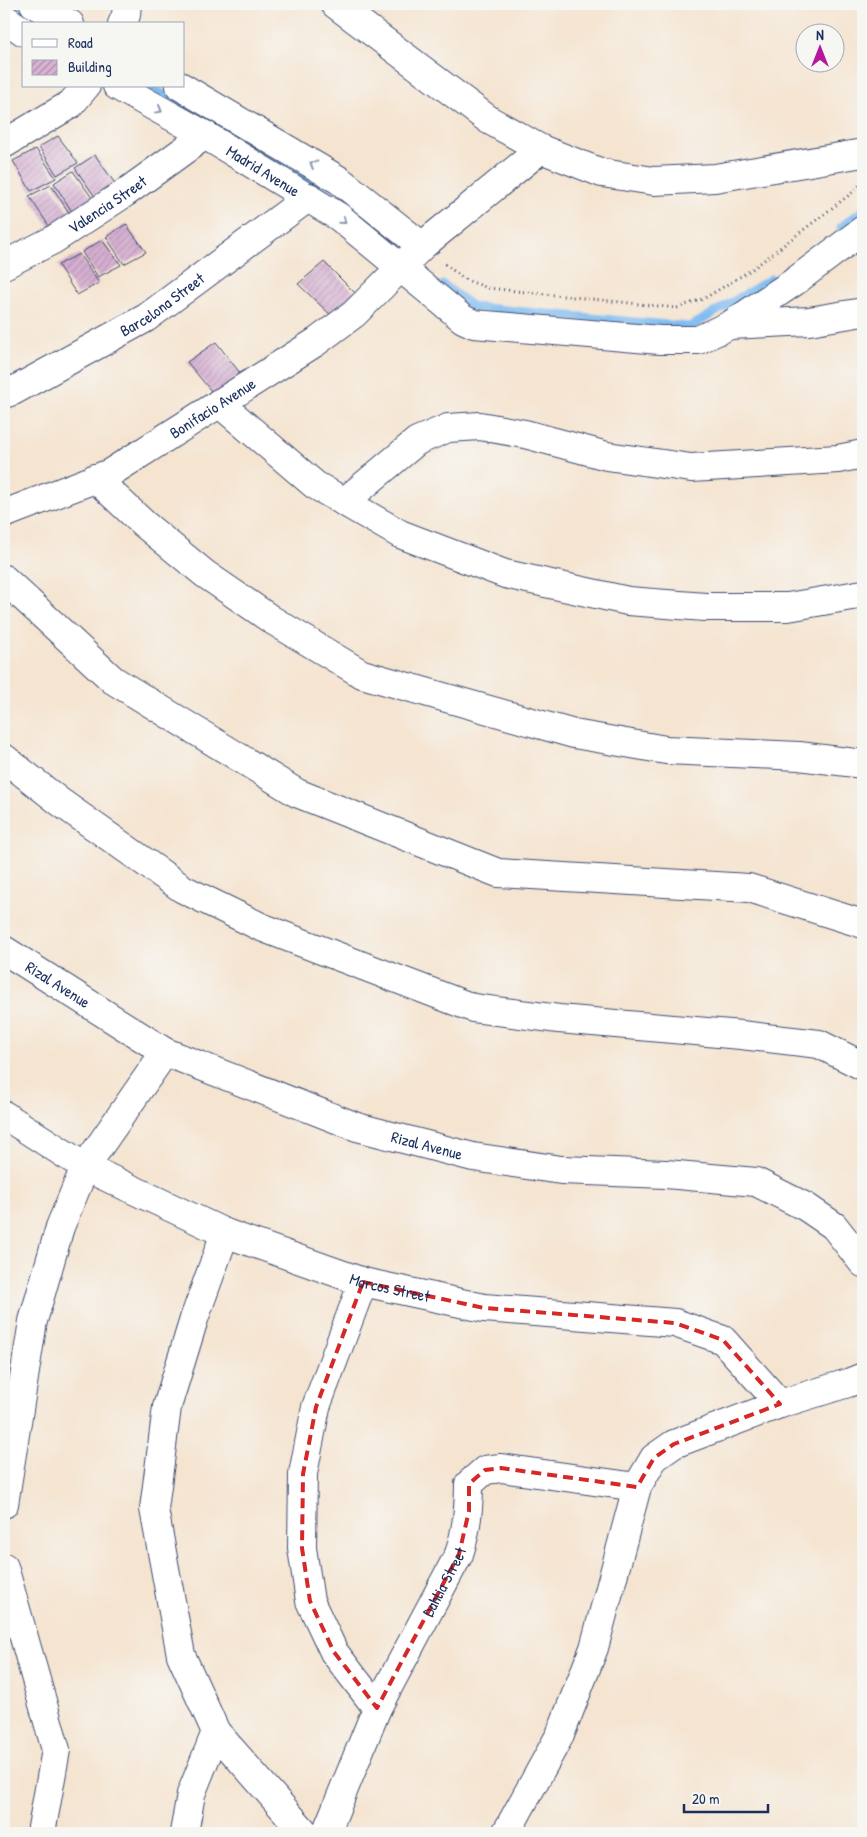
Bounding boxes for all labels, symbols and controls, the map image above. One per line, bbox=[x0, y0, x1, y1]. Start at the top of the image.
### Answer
legend bbox=[22, 22, 185, 88]
north arrow bbox=[794, 22, 844, 72]
text: N bbox=[816, 25, 824, 44]
text: Road bbox=[68, 32, 93, 53]
text: Building bbox=[68, 56, 112, 77]
one-way arrow bbox=[154, 104, 163, 114]
street label: Madrid Avenue bbox=[222, 140, 305, 202]
one-way arrow bbox=[309, 161, 318, 171]
street label: Valencia Street bbox=[64, 170, 151, 238]
one-way arrow bbox=[338, 215, 347, 224]
street label: Barcelona Street bbox=[116, 267, 209, 341]
street label: Bonifacio Avenue bbox=[165, 372, 260, 443]
street label: Rizal Avenue bbox=[22, 956, 95, 1013]
street label: Rizal Avenue bbox=[389, 1125, 465, 1165]
street label: Marcos Street bbox=[347, 1267, 433, 1307]
street label: Dahlia Street bbox=[417, 1544, 472, 1620]
scale bar bbox=[684, 1782, 768, 1814]
text: 20 m bbox=[692, 1788, 719, 1809]

